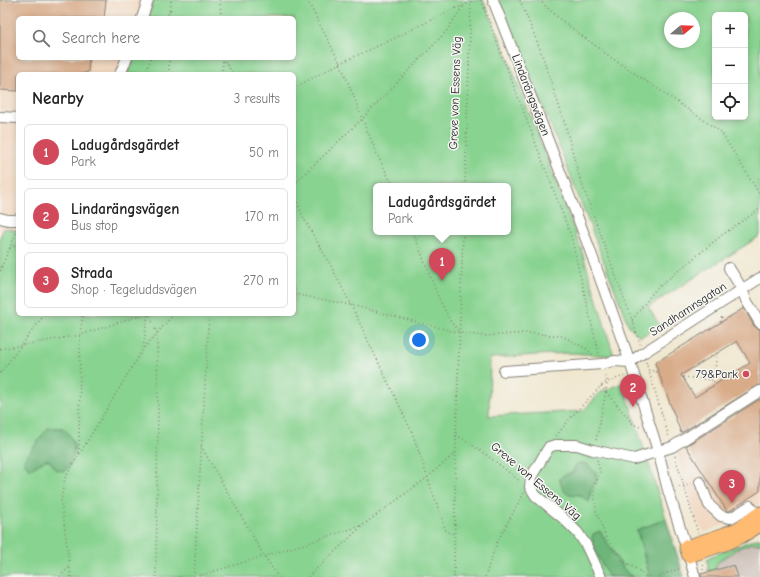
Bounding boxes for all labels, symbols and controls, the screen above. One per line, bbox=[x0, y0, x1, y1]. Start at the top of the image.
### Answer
north arrow bbox=[664, 12, 700, 48]
map controls bbox=[712, 12, 748, 120]
button: + bbox=[712, 12, 748, 48]
search box bbox=[16, 16, 296, 60]
icon: search bbox=[30, 27, 52, 49]
text: Search here bbox=[62, 29, 140, 47]
street label: Greve von Essens Väg bbox=[446, 36, 464, 150]
button: − bbox=[712, 48, 748, 84]
street label: Lindarängsvägen bbox=[509, 52, 553, 138]
button: locate bbox=[712, 84, 748, 120]
text: Nearby bbox=[32, 89, 83, 108]
text: 3 results bbox=[234, 91, 280, 106]
text: Ladugårdsgärdet bbox=[71, 136, 179, 154]
text: 1 bbox=[43, 145, 49, 160]
text: 50 m bbox=[249, 145, 279, 160]
text: Park bbox=[71, 154, 96, 169]
popup bbox=[373, 183, 511, 235]
text: Ladugårdsgärdet bbox=[388, 193, 496, 211]
text: Lindarängsvägen bbox=[71, 200, 179, 218]
text: 2 bbox=[43, 209, 49, 224]
text: 170 m bbox=[245, 209, 279, 224]
text: Park bbox=[388, 211, 413, 226]
text: Bus stop bbox=[71, 218, 118, 233]
pin: 1 bbox=[429, 248, 455, 281]
text: Strada bbox=[71, 264, 113, 282]
text: 3 bbox=[43, 273, 49, 288]
text: 270 m bbox=[243, 273, 279, 288]
street label: Sandhamnsgatan bbox=[647, 279, 729, 339]
text: Shop · Tegeluddsvägen bbox=[71, 282, 197, 297]
your location bbox=[409, 330, 429, 350]
place label: 79&Park bbox=[695, 367, 738, 381]
marker: 79&Park bbox=[741, 369, 751, 379]
pin: 2 bbox=[620, 374, 646, 407]
street label: Greve von Essens Väg bbox=[488, 439, 584, 523]
pin: 3 bbox=[719, 470, 745, 503]

